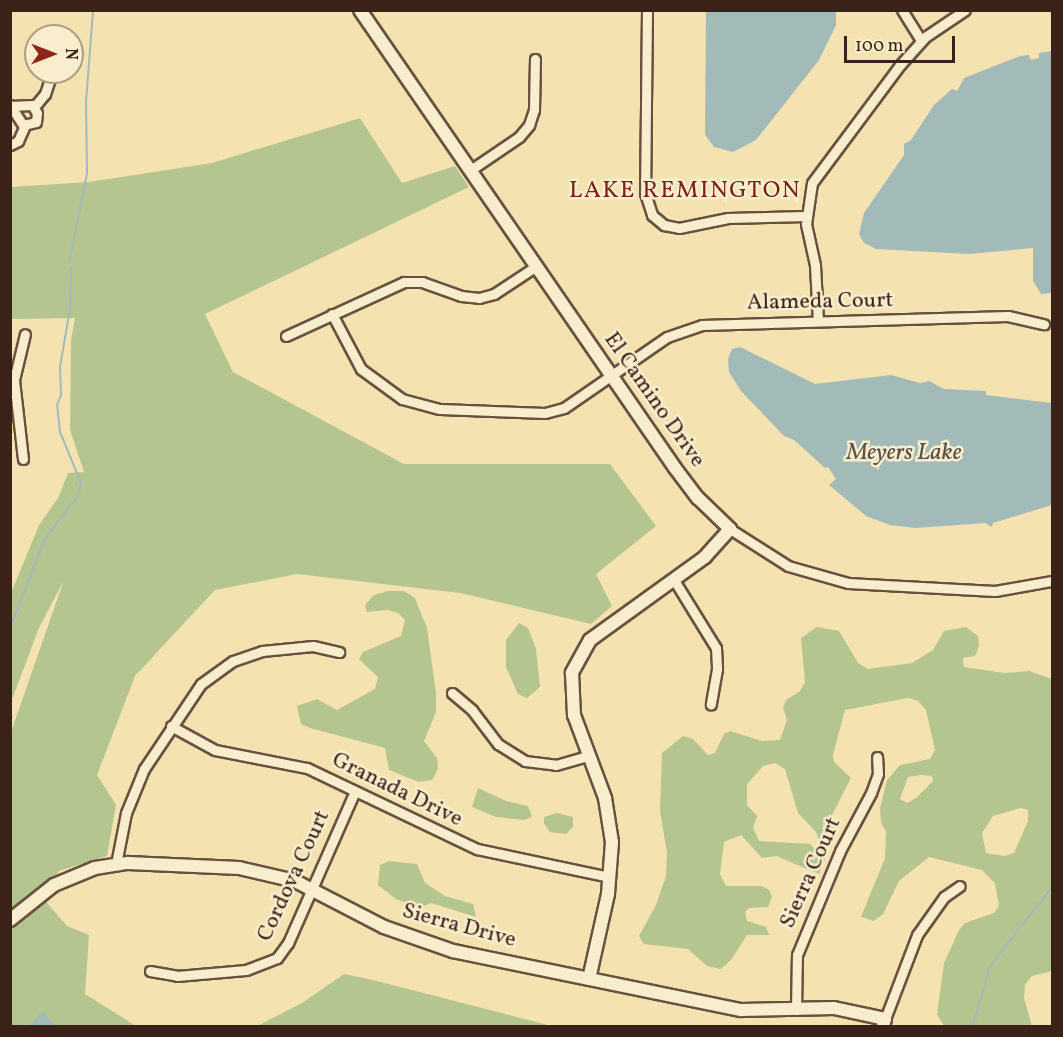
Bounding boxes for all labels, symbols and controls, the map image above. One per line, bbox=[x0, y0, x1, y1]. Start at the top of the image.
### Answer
north arrow bbox=[24, 24, 84, 84]
scale bar bbox=[847, 24, 958, 62]
text: 100 m bbox=[855, 34, 904, 59]
text: N bbox=[59, 48, 81, 60]
district label: LAKE REMINGTON bbox=[569, 178, 801, 206]
street label: Alameda Court bbox=[747, 288, 893, 316]
street label: El Camino Drive bbox=[598, 327, 710, 473]
water label: Meyers Lake bbox=[847, 440, 961, 468]
street label: Granada Drive bbox=[327, 747, 467, 833]
street label: Cordova Court bbox=[252, 806, 336, 946]
street label: Sierra Court bbox=[775, 814, 847, 932]
street label: Sierra Drive bbox=[399, 898, 519, 954]

